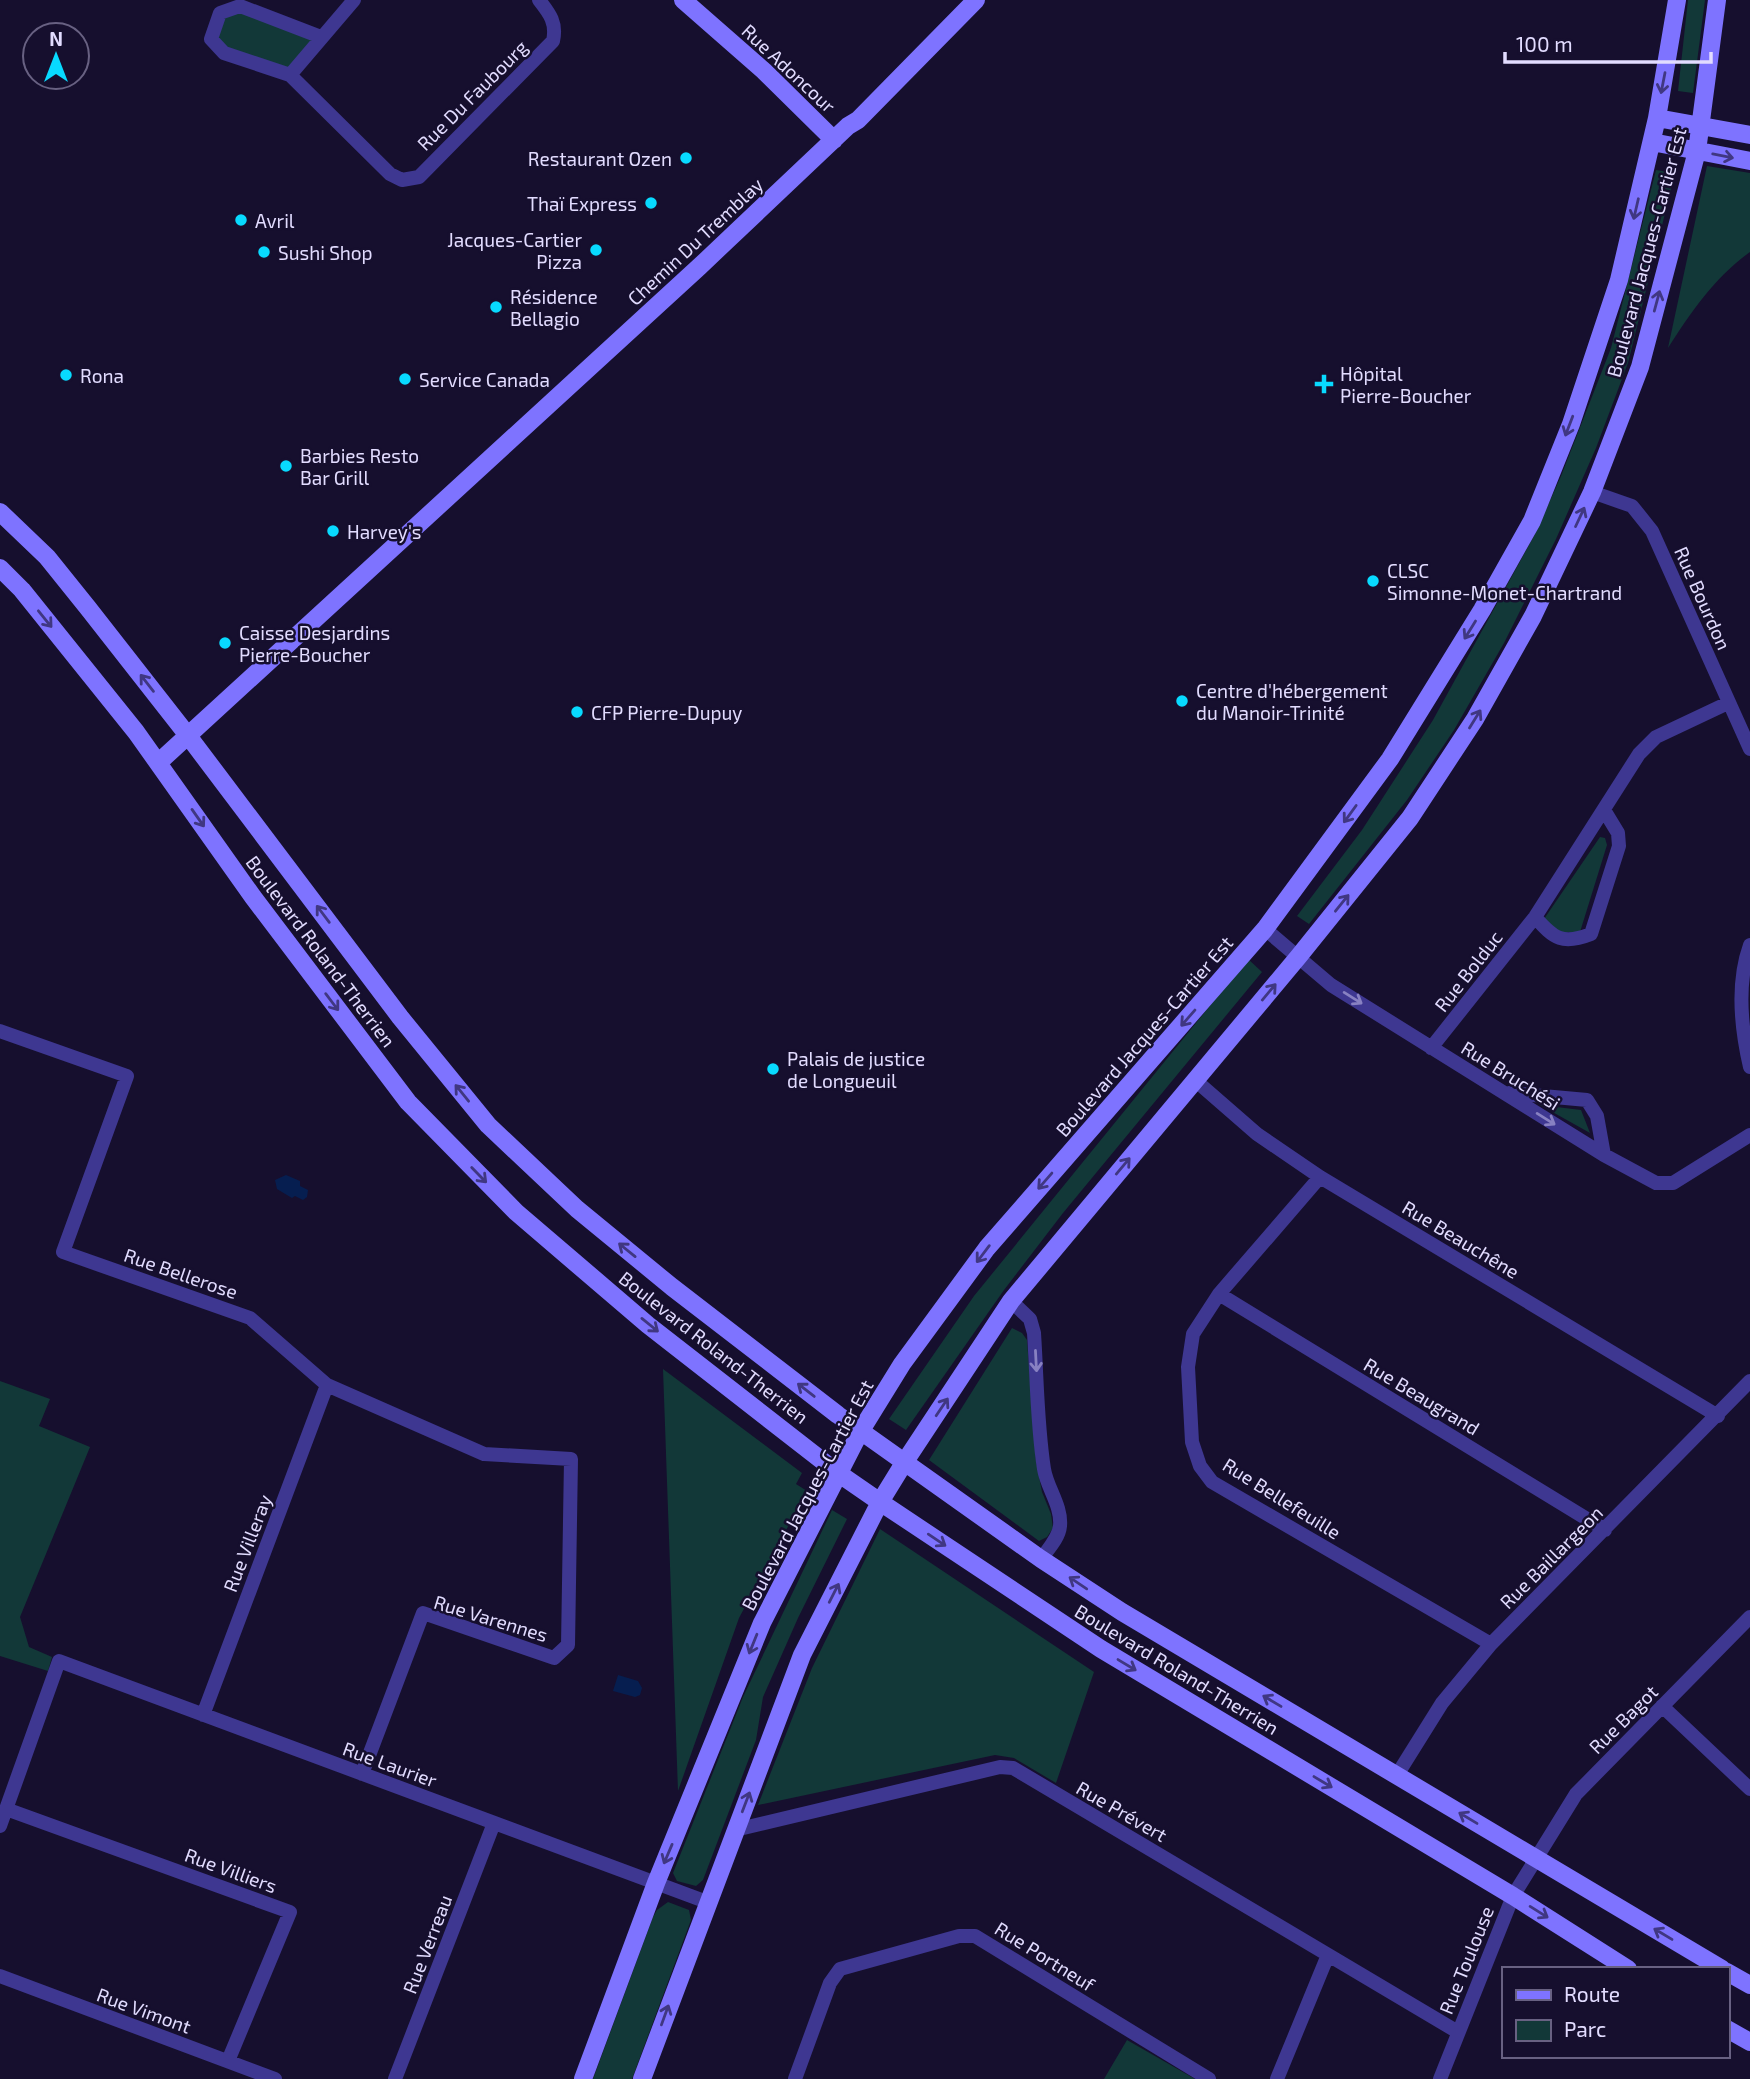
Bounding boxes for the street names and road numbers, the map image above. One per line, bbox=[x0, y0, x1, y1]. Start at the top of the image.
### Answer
street label: Rue Adoncour bbox=[737, 19, 841, 117]
street label: Rue Du Faubourg bbox=[412, 35, 532, 155]
street label: Boulevard Jacques-Cartier Est bbox=[1602, 124, 1690, 380]
street label: Chemin Du Tremblay bbox=[623, 172, 767, 310]
street label: Rue Bourdon bbox=[1670, 543, 1736, 653]
street label: Boulevard Roland-Therrien bbox=[242, 851, 400, 1051]
street label: Rue Bolduc bbox=[1429, 926, 1507, 1016]
street label: Boulevard Jacques-Cartier Est bbox=[1051, 931, 1237, 1141]
street label: Rue Bruchési bbox=[1457, 1036, 1565, 1114]
street label: Rue Beauchêne bbox=[1398, 1195, 1524, 1283]
street label: Rue Bellerose bbox=[121, 1243, 241, 1303]
street label: Boulevard Roland-Therrien bbox=[615, 1266, 813, 1428]
street label: Rue Beaugrand bbox=[1360, 1352, 1484, 1440]
street label: Boulevard Jacques-Cartier Est bbox=[736, 1376, 878, 1614]
street label: Rue Bellefeuille bbox=[1219, 1453, 1345, 1543]
street label: Rue Villeray bbox=[218, 1491, 276, 1595]
street label: Rue Baillargeon bbox=[1495, 1501, 1607, 1613]
street label: Rue Varennes bbox=[431, 1590, 551, 1646]
street label: Boulevard Roland-Therrien bbox=[1071, 1599, 1283, 1739]
street label: Rue Bagot bbox=[1584, 1680, 1662, 1758]
street label: Rue Laurier bbox=[340, 1736, 440, 1792]
street label: Rue Prévert bbox=[1073, 1776, 1171, 1846]
street label: Rue Villiers bbox=[182, 1843, 280, 1897]
street label: Rue Verreau bbox=[398, 1891, 456, 1997]
street label: Rue Toulouse bbox=[1434, 1903, 1498, 2017]
street label: Rue Portneuf bbox=[991, 1916, 1100, 1996]
street label: Rue Vimont bbox=[94, 1982, 194, 2038]

